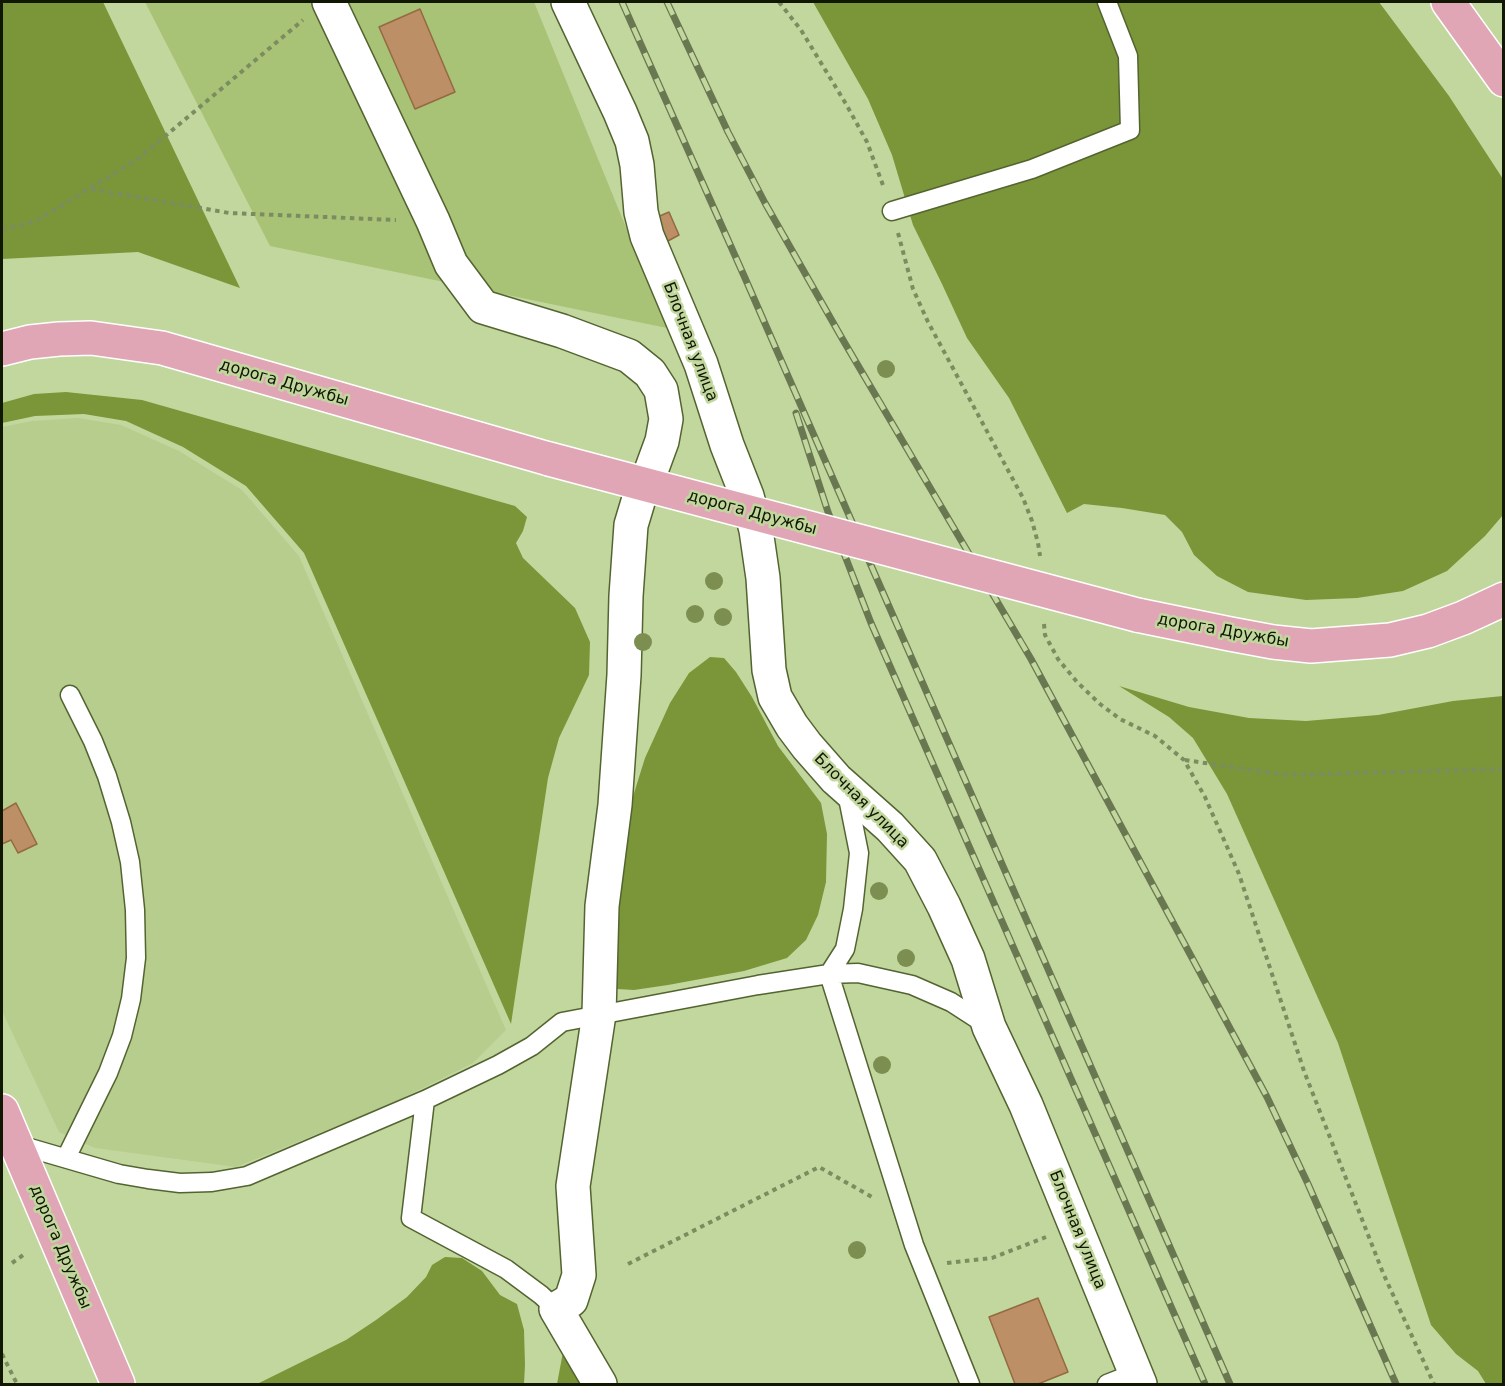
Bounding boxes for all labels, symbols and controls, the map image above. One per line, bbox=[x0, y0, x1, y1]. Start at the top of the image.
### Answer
street label: Блочная улица bbox=[658, 280, 722, 404]
street label: дорога Дружбы bbox=[217, 355, 351, 411]
street label: дорога Дружбы bbox=[685, 486, 819, 540]
street label: дорога Дружбы bbox=[1156, 610, 1290, 652]
street label: Блочная улица bbox=[810, 750, 912, 852]
street label: Блочная улица bbox=[1044, 1168, 1110, 1292]
street label: дорога Дружбы bbox=[25, 1182, 95, 1312]

